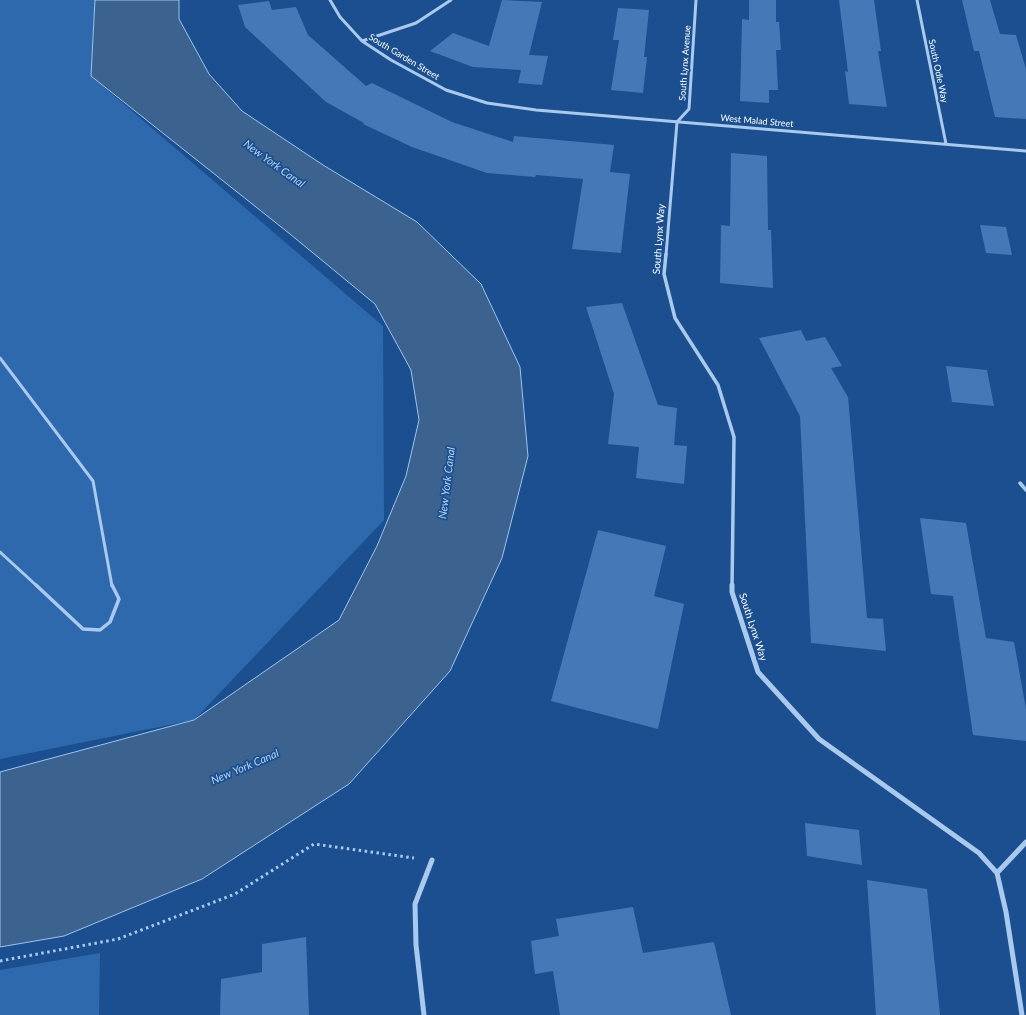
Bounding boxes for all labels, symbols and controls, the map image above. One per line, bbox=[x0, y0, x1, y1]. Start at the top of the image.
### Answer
street label: South Lynx Avenue bbox=[677, 25, 693, 101]
street label: South Garden Street bbox=[367, 32, 441, 82]
street label: South Odle Way bbox=[926, 38, 950, 104]
street label: West Malad Street bbox=[720, 112, 794, 130]
water label: New York Canal bbox=[241, 137, 307, 191]
street label: South Lynx Way bbox=[651, 203, 667, 275]
water label: New York Canal bbox=[436, 446, 458, 520]
street label: South Lynx Way bbox=[736, 592, 770, 662]
water label: New York Canal bbox=[209, 747, 281, 787]

